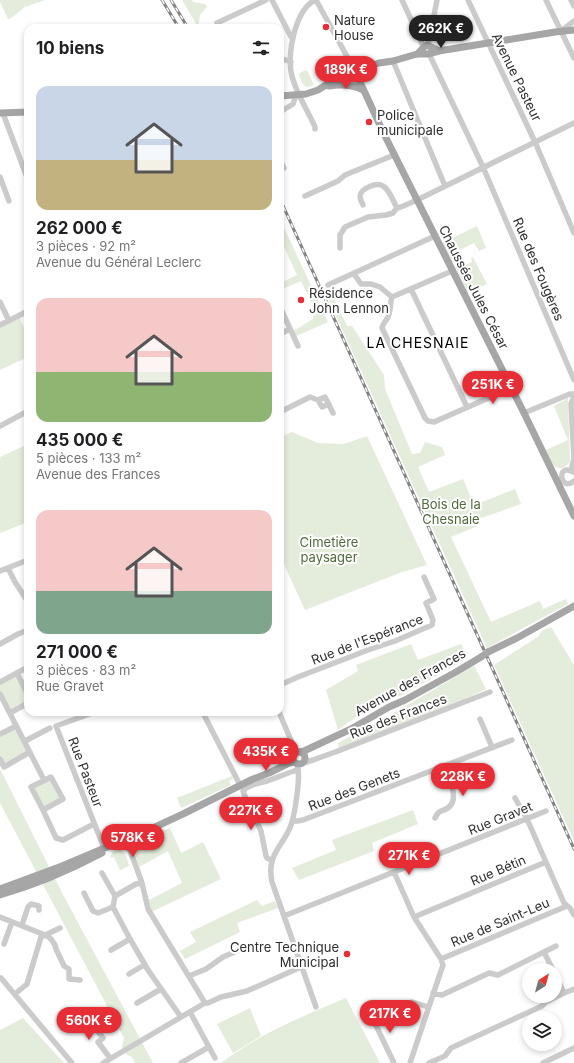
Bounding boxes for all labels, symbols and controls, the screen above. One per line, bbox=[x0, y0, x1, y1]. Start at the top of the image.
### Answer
place label: Nature House bbox=[334, 12, 375, 43]
pin: 262K € bbox=[408, 15, 474, 49]
text: 262K € bbox=[418, 20, 464, 36]
marker: Nature House bbox=[321, 22, 331, 32]
street label: Avenue Pasteur bbox=[489, 30, 545, 124]
icon: filters bbox=[250, 37, 272, 59]
text: 10 biens bbox=[36, 38, 104, 58]
pin: 189K € bbox=[313, 56, 379, 90]
text: 189K € bbox=[324, 61, 368, 77]
place label: Police municipale bbox=[377, 107, 444, 138]
icon: home bbox=[118, 112, 190, 184]
marker: Police municipale bbox=[364, 117, 374, 127]
street label: Rue des Fougères bbox=[510, 215, 568, 323]
text: 262 000 € bbox=[36, 218, 123, 238]
street label: Chaussée Jules César bbox=[436, 222, 512, 352]
text: 3 pièces · 92 m² bbox=[36, 238, 136, 254]
text: Avenue du Général Leclerc bbox=[36, 254, 201, 270]
place label: Résidence John Lennon bbox=[309, 285, 389, 316]
marker: Résidence John Lennon bbox=[296, 295, 306, 305]
icon: home bbox=[118, 324, 190, 396]
district label: LA CHESNAIE bbox=[367, 334, 469, 351]
pin: 251K € bbox=[460, 371, 526, 405]
text: 251K € bbox=[471, 376, 515, 392]
text: 435 000 € bbox=[36, 430, 123, 450]
text: 5 pièces · 133 m² bbox=[36, 450, 141, 466]
text: Avenue des Frances bbox=[36, 466, 160, 482]
park label: Bois de la Chesnaie bbox=[421, 496, 481, 527]
park label: Cimetière paysager bbox=[300, 534, 358, 565]
icon: home bbox=[118, 536, 190, 608]
street label: Rue de l'Espérance bbox=[309, 610, 425, 668]
text: 271 000 € bbox=[36, 642, 118, 662]
street label: Avenue des Frances bbox=[352, 645, 468, 719]
text: 3 pièces · 83 m² bbox=[36, 662, 136, 678]
text: Rue Gravet bbox=[36, 678, 104, 694]
street label: Rue des Frances bbox=[347, 690, 449, 742]
street label: Rue Pasteur bbox=[65, 735, 107, 810]
pin: 435K € bbox=[233, 738, 299, 772]
text: 435K € bbox=[243, 743, 289, 759]
pin: 228K € bbox=[430, 763, 496, 797]
street label: Rue des Genets bbox=[306, 764, 402, 814]
text: 228K € bbox=[440, 768, 486, 784]
pin: 227K € bbox=[218, 797, 284, 831]
street label: Rue Gravet bbox=[466, 798, 534, 838]
text: 227K € bbox=[228, 802, 274, 818]
pin: 578K € bbox=[100, 824, 166, 858]
text: 578K € bbox=[110, 829, 156, 845]
pin: 271K € bbox=[376, 842, 442, 876]
text: 271K € bbox=[388, 847, 430, 863]
street label: Rue Bétin bbox=[468, 851, 528, 889]
street label: Rue de Saint-Leu bbox=[448, 894, 552, 950]
place label: Centre Technique Municipal bbox=[230, 939, 339, 970]
marker: Centre Technique Municipal bbox=[342, 949, 352, 959]
north arrow bbox=[522, 963, 562, 1003]
map controls bbox=[522, 963, 562, 1051]
pin: 217K € bbox=[357, 1000, 423, 1034]
text: 217K € bbox=[369, 1005, 411, 1021]
pin: 560K € bbox=[56, 1007, 122, 1041]
button: layers bbox=[522, 1011, 562, 1051]
text: 560K € bbox=[66, 1012, 112, 1028]

